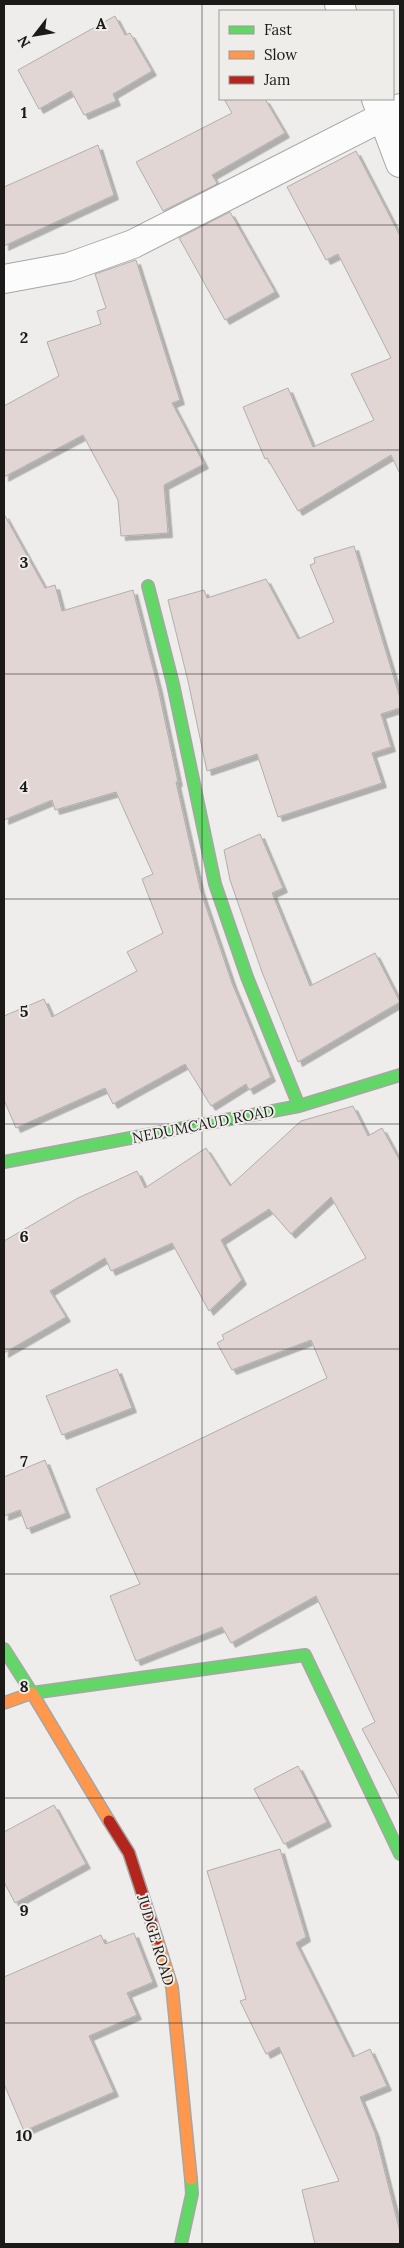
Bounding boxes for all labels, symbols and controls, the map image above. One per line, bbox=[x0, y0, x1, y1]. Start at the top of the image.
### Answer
north arrow bbox=[10, 10, 60, 60]
legend bbox=[219, 10, 394, 100]
text: A bbox=[96, 13, 107, 33]
text: Fast bbox=[264, 20, 292, 39]
text: N bbox=[13, 32, 34, 51]
text: Slow bbox=[264, 45, 297, 64]
text: Jam bbox=[263, 70, 291, 89]
text: 1 bbox=[21, 102, 27, 122]
text: 2 bbox=[20, 327, 28, 347]
text: 3 bbox=[20, 552, 29, 572]
text: 4 bbox=[20, 776, 29, 796]
text: 5 bbox=[20, 1001, 29, 1021]
street label: NEDUMCAUD ROAD bbox=[130, 1101, 276, 1147]
text: 6 bbox=[19, 1226, 29, 1246]
text: 7 bbox=[20, 1451, 28, 1471]
text: 8 bbox=[19, 1676, 29, 1696]
street label: JUDGE ROAD bbox=[133, 1891, 179, 1988]
text: 9 bbox=[19, 1900, 29, 1920]
text: 10 bbox=[16, 2125, 32, 2145]

